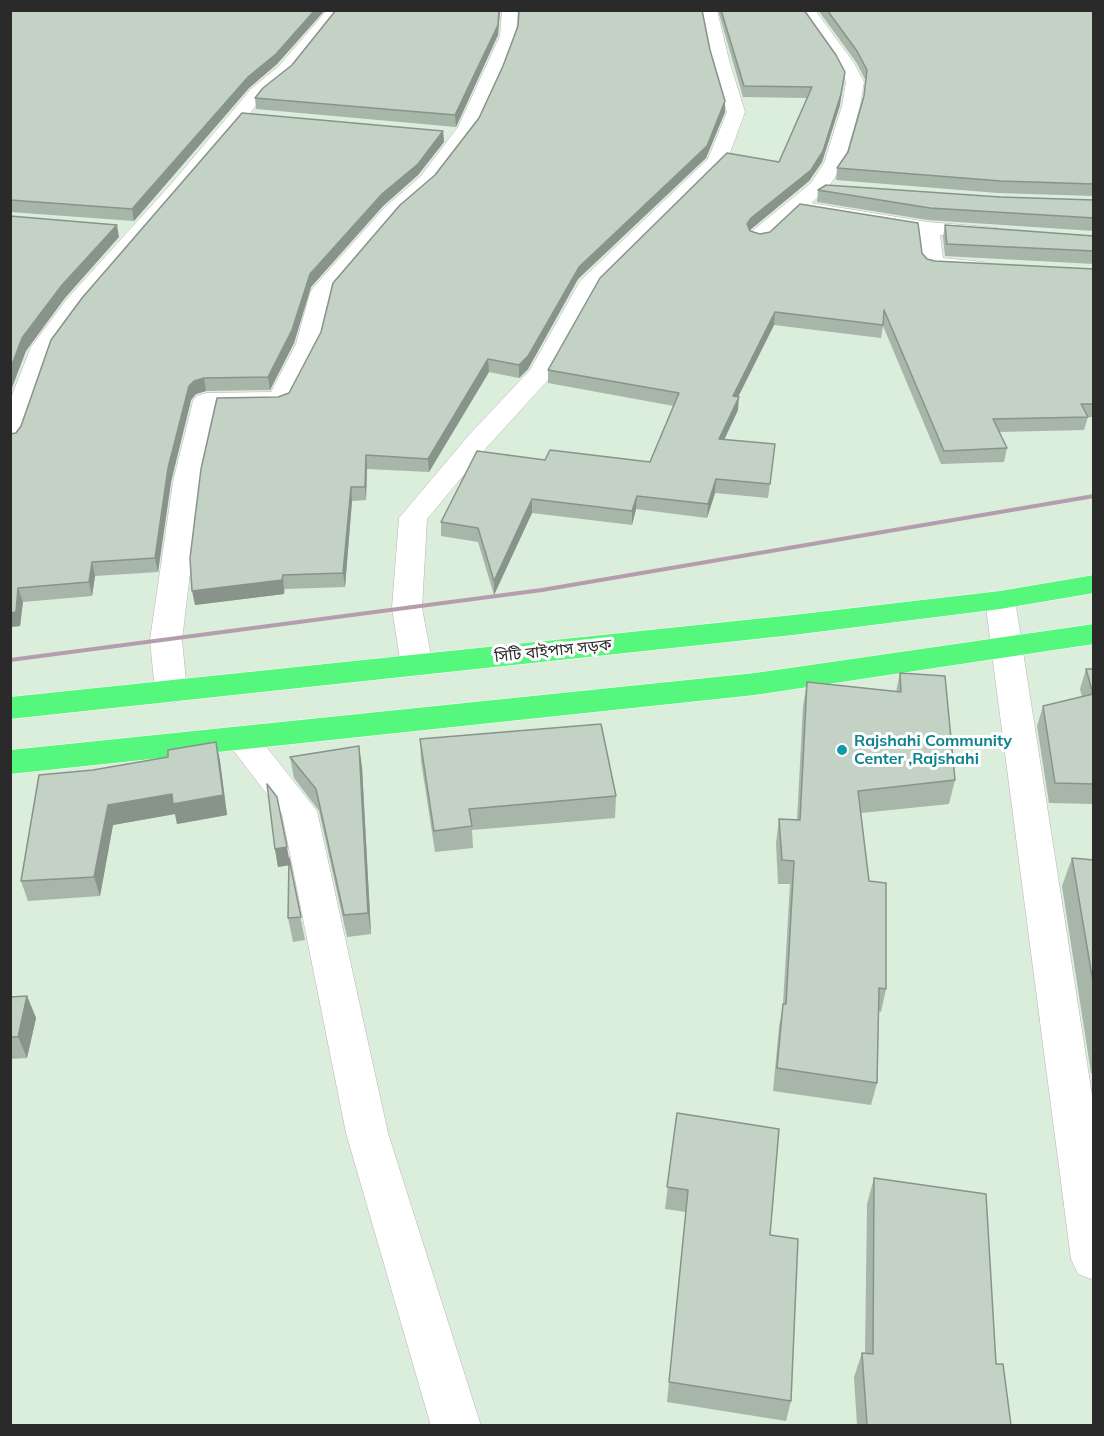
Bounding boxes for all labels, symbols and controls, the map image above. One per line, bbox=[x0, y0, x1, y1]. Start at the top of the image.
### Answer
street label: সিটি বাইপাস সড়ক bbox=[493, 635, 613, 667]
place label: Rajshahi Community Center ,Rajshahi bbox=[854, 731, 1012, 769]
marker: Rajshahi Community Center ,Rajshahi bbox=[835, 743, 849, 757]

